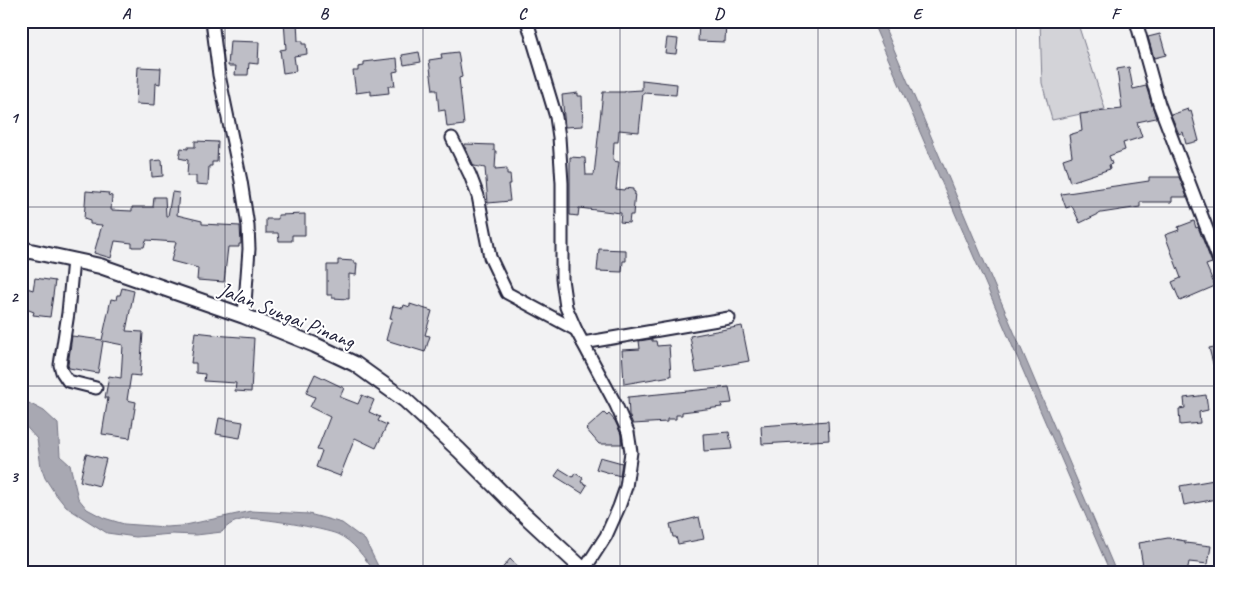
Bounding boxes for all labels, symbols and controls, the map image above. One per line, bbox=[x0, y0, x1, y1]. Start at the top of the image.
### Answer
text: A bbox=[122, 4, 132, 24]
text: B bbox=[320, 4, 330, 24]
text: C bbox=[518, 4, 528, 24]
text: D bbox=[714, 4, 725, 24]
text: E bbox=[913, 4, 924, 24]
text: F bbox=[1111, 4, 1122, 24]
text: 1 bbox=[10, 108, 19, 128]
street label: Jalan Sungai Pinang bbox=[214, 276, 360, 355]
text: 2 bbox=[10, 287, 19, 307]
text: 3 bbox=[10, 467, 19, 487]

